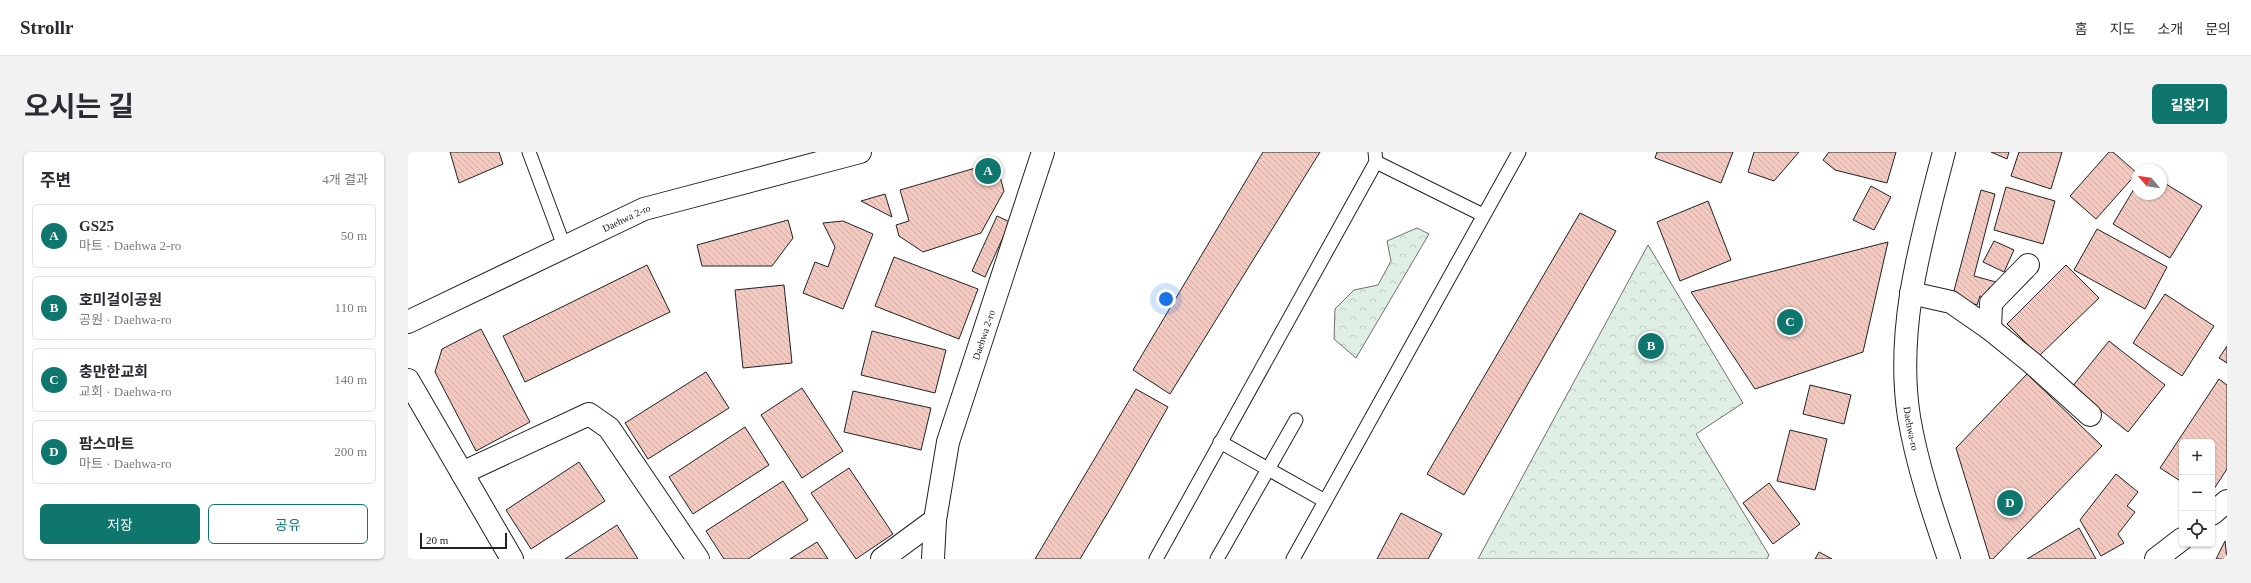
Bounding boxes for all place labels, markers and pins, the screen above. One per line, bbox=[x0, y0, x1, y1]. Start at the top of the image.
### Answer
pin: A bbox=[975, 156, 1001, 186]
pin: C bbox=[1777, 307, 1803, 337]
pin: B bbox=[1638, 331, 1664, 361]
pin: D bbox=[1997, 488, 2023, 518]

